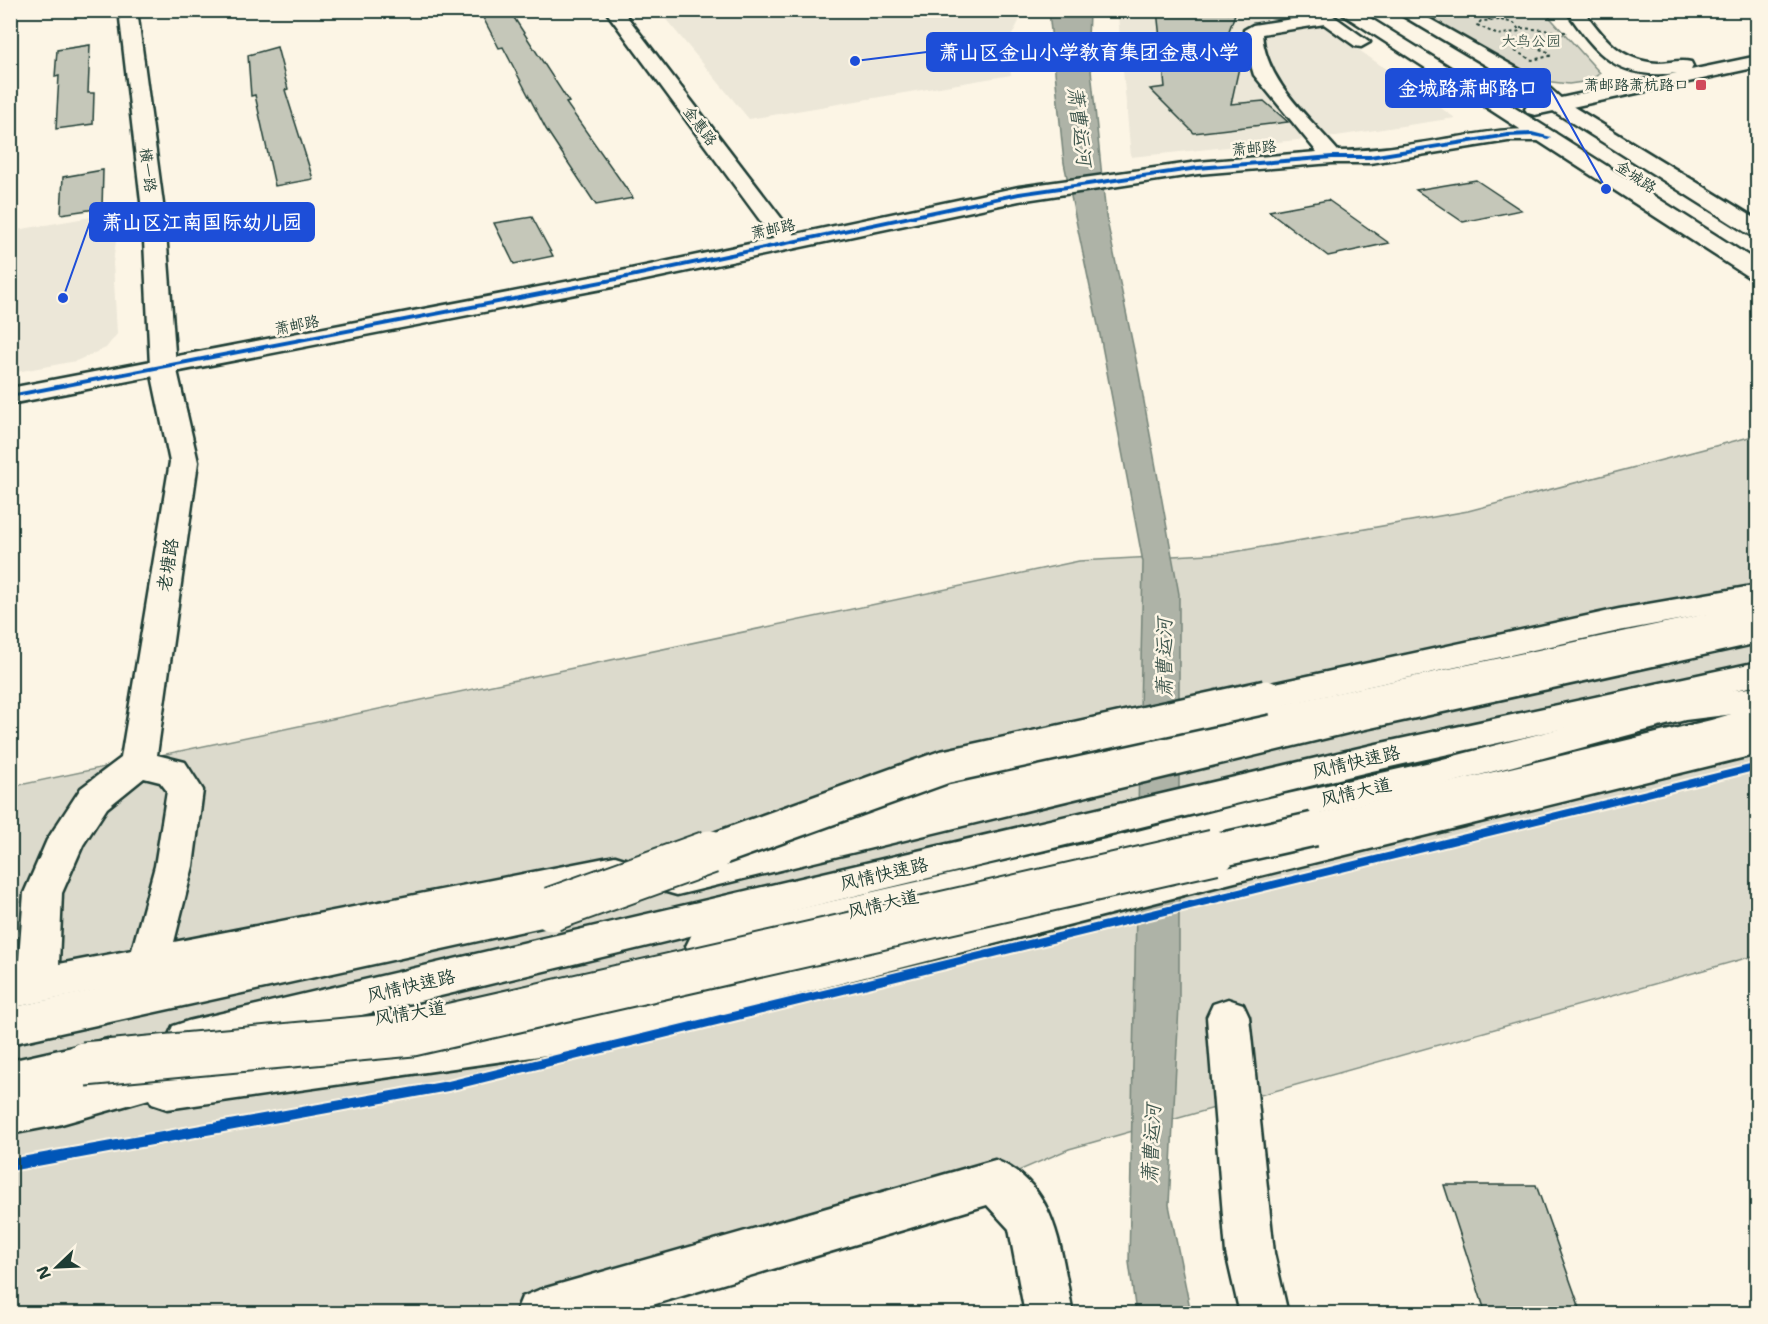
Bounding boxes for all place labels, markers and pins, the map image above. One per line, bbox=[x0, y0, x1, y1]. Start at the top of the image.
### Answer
callout: 萧山区金山小学教育集团金惠小学 bbox=[927, 33, 1251, 71]
callout: 金城路萧邮路口 bbox=[1386, 69, 1550, 107]
place label: 萧邮路萧杭路口 bbox=[1584, 75, 1689, 95]
marker: 萧邮路萧杭路口 bbox=[1694, 78, 1708, 92]
callout: 萧山区江南国际幼儿园 bbox=[90, 203, 314, 241]

